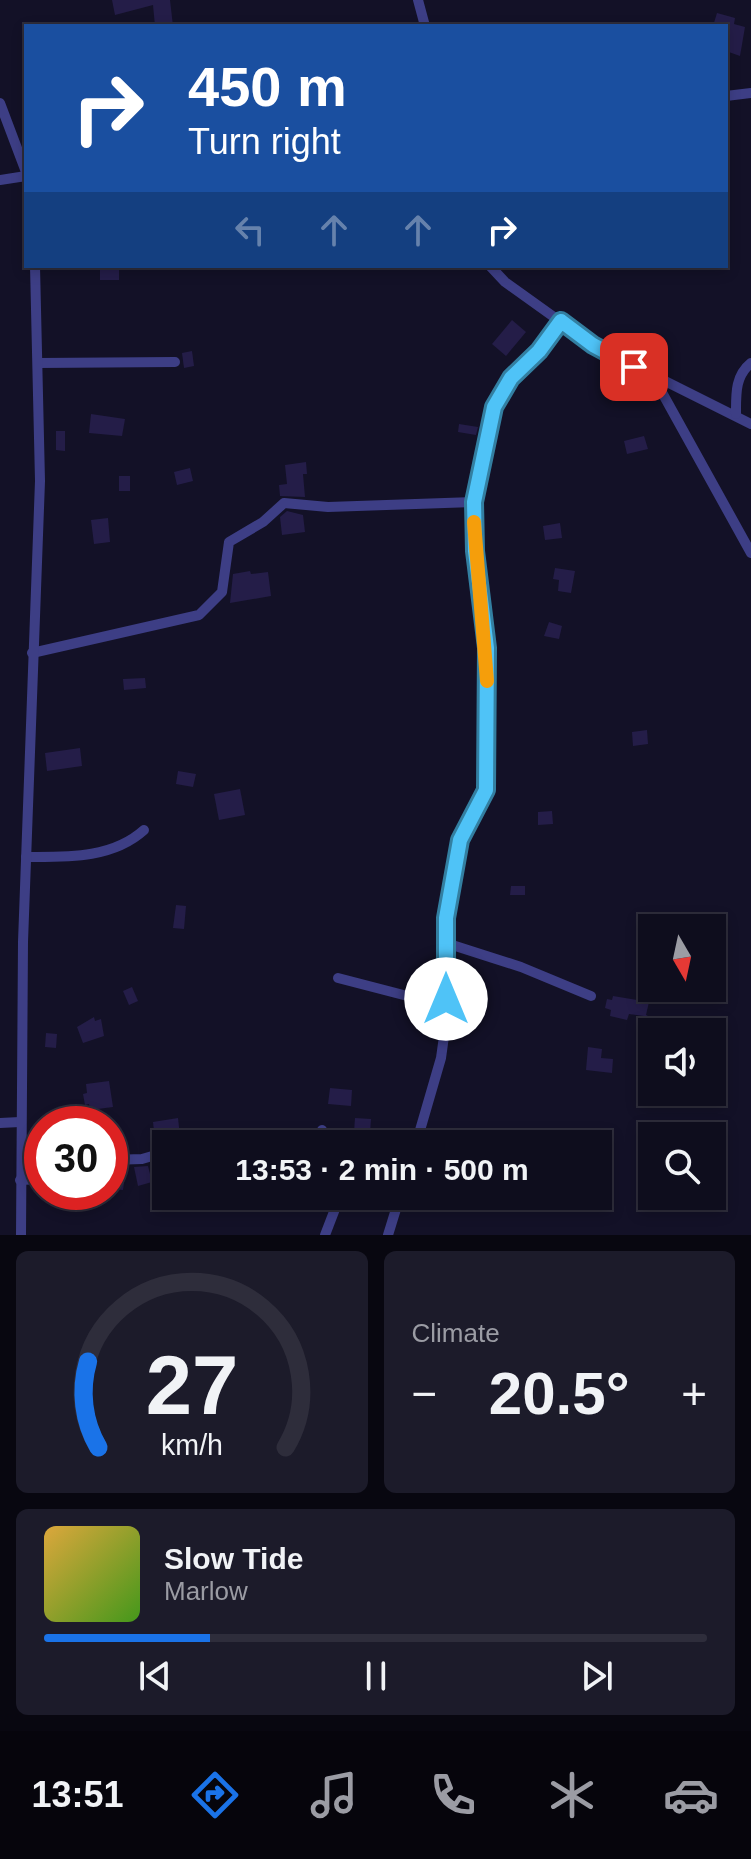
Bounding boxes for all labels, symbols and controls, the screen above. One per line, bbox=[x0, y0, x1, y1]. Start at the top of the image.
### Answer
text: 450 m bbox=[188, 55, 347, 118]
icon: right bbox=[56, 56, 160, 160]
text: Turn right bbox=[188, 121, 341, 162]
icon: left bbox=[228, 208, 272, 252]
icon: ahead bbox=[312, 208, 356, 252]
icon: ahead bbox=[396, 208, 440, 252]
icon: right bbox=[480, 208, 524, 252]
pin bbox=[600, 333, 668, 401]
icon: arrive bbox=[612, 345, 656, 389]
north arrow bbox=[638, 914, 726, 1002]
map controls bbox=[638, 914, 726, 1210]
position arrow bbox=[404, 957, 488, 1041]
button: sound bbox=[638, 1018, 726, 1106]
speed limit sign: 30 bbox=[24, 1106, 128, 1210]
button: search bbox=[638, 1122, 726, 1210]
text: 13:53 · 2 min · 500 m bbox=[235, 1153, 529, 1186]
text: Climate bbox=[412, 1318, 500, 1348]
text: 27 bbox=[145, 1339, 238, 1432]
text: 20.5° bbox=[489, 1360, 630, 1427]
text: − bbox=[412, 1369, 437, 1418]
text: + bbox=[681, 1369, 707, 1418]
text: km/h bbox=[161, 1429, 223, 1461]
text: Slow Tide bbox=[164, 1542, 303, 1575]
text: Marlow bbox=[164, 1576, 248, 1606]
icon: previous bbox=[133, 1654, 177, 1698]
icon: pause bbox=[354, 1654, 398, 1698]
icon: next bbox=[575, 1654, 619, 1698]
icon: directions bbox=[187, 1767, 243, 1823]
icon: music bbox=[306, 1767, 362, 1823]
icon: phone bbox=[425, 1767, 481, 1823]
icon: climate bbox=[544, 1767, 600, 1823]
icon: car bbox=[663, 1767, 719, 1823]
text: 13:51 bbox=[32, 1774, 124, 1815]

